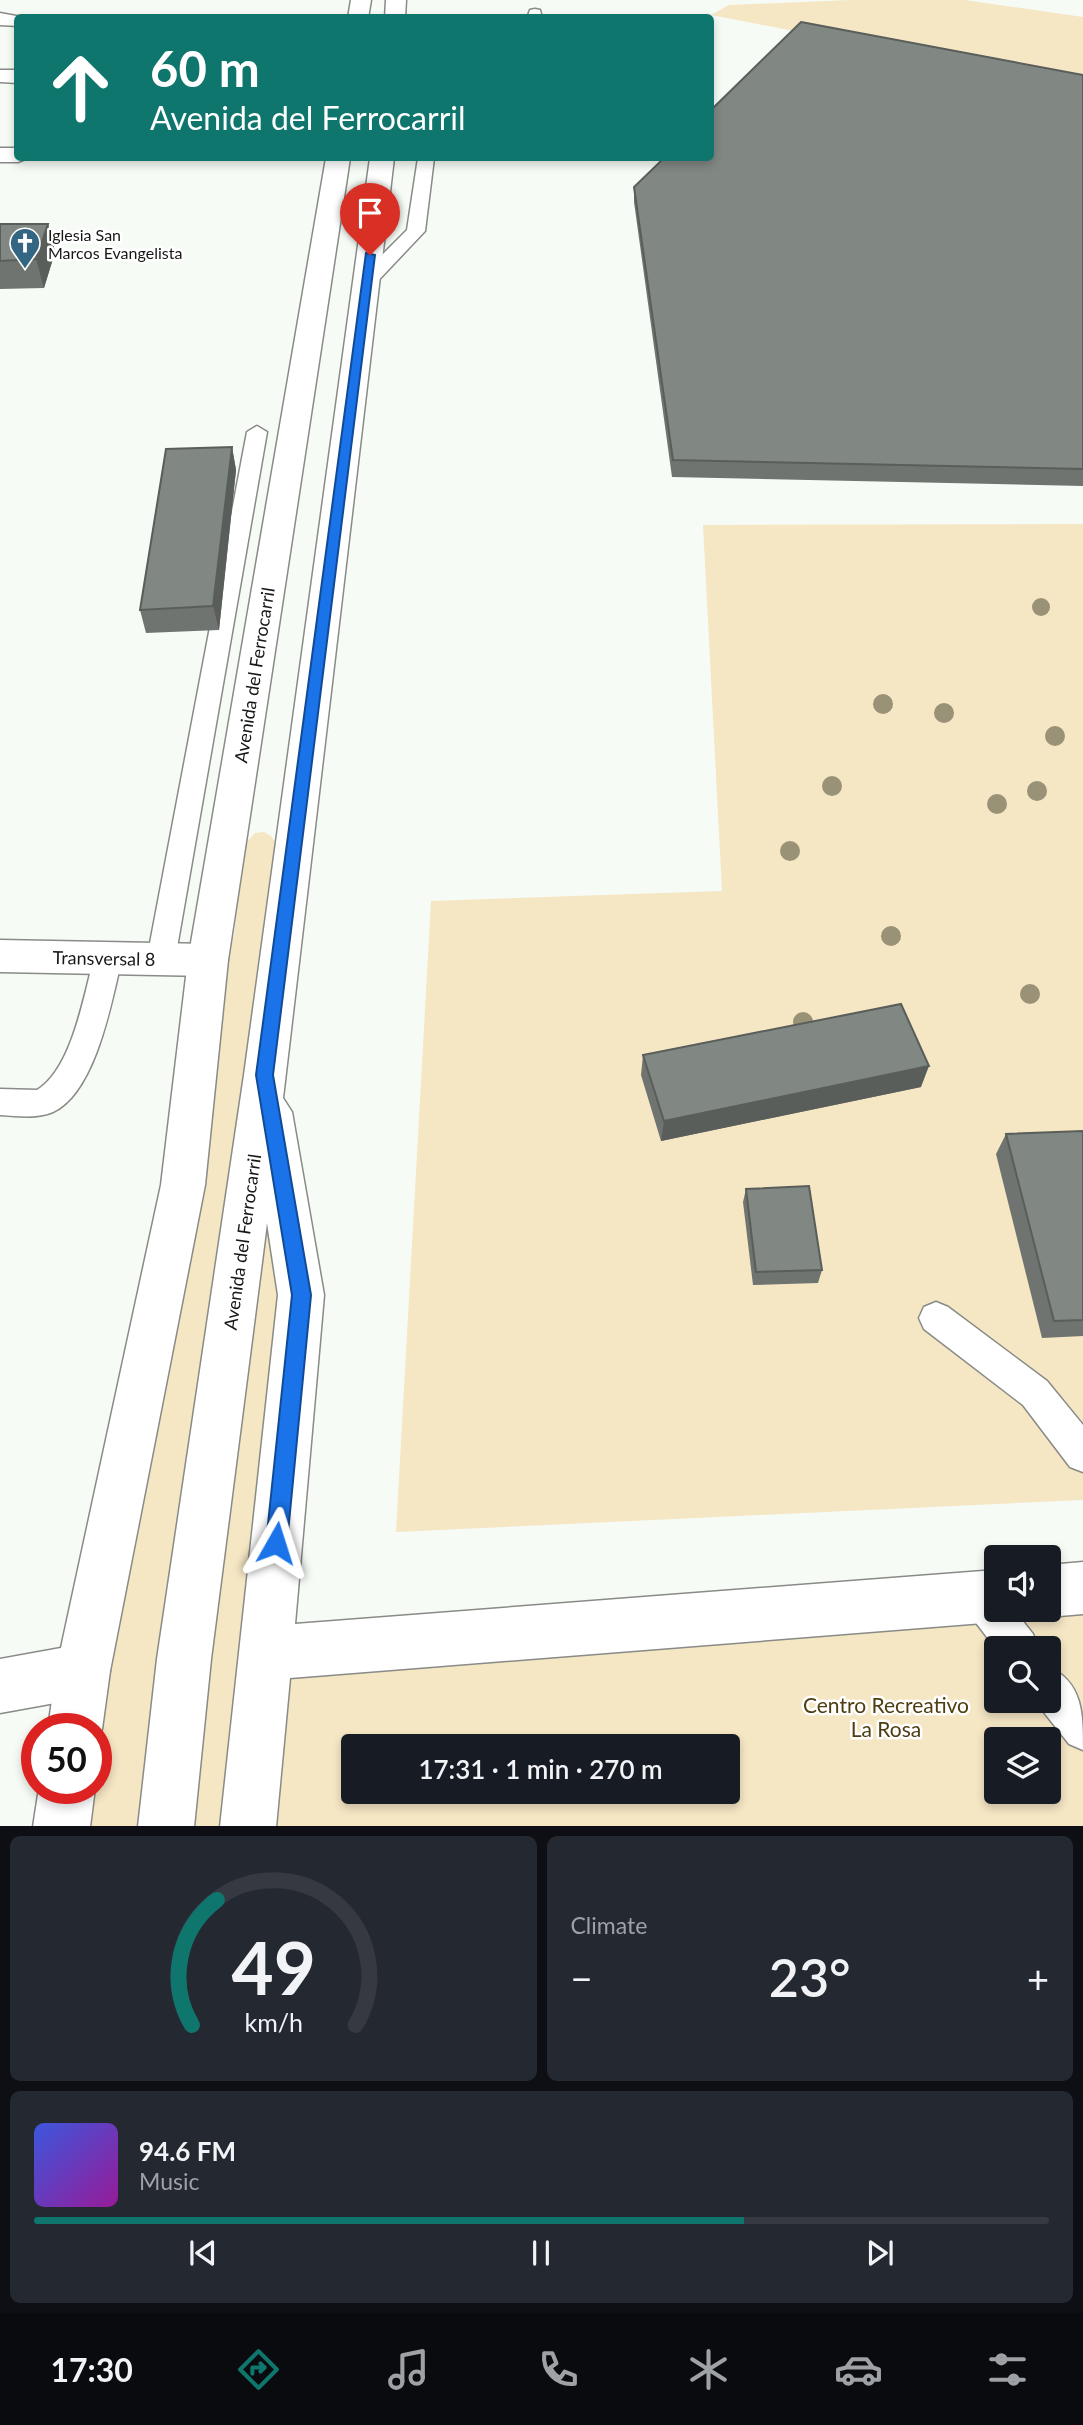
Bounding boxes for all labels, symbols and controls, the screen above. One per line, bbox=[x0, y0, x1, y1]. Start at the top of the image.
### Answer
text: 60 m bbox=[150, 39, 260, 97]
icon: ahead bbox=[35, 42, 126, 133]
text: Avenida del Ferrocarril bbox=[150, 98, 466, 137]
pin bbox=[340, 183, 400, 255]
icon: arrive bbox=[351, 194, 389, 232]
place label: Iglesia San Marcos Evangelista bbox=[48, 225, 182, 262]
church icon: Iglesia San Marcos Evangelista bbox=[8, 226, 42, 270]
street label: Avenida del Ferrocarril bbox=[229, 586, 279, 764]
street label: Transversal 8 bbox=[52, 946, 156, 970]
street label: Avenida del Ferrocarril bbox=[219, 1153, 265, 1331]
position arrow bbox=[239, 1506, 313, 1580]
map controls bbox=[984, 1545, 1061, 1804]
button: sound bbox=[984, 1545, 1061, 1622]
button: search bbox=[984, 1636, 1061, 1713]
park label: Centro Recreativo La Rosa bbox=[803, 1692, 969, 1741]
speed limit sign: 50 bbox=[21, 1713, 112, 1804]
button: layers bbox=[984, 1727, 1061, 1804]
text: 17:31 · 1 min · 270 m bbox=[418, 1753, 663, 1785]
text: Climate bbox=[571, 1911, 647, 1939]
text: 49 bbox=[231, 1923, 315, 2011]
text: 23° bbox=[769, 1946, 851, 2008]
text: − bbox=[571, 1955, 593, 2001]
text: + bbox=[1027, 1955, 1049, 2001]
text: km/h bbox=[244, 2006, 303, 2036]
text: 94.6 FM bbox=[139, 2135, 236, 2167]
text: Music bbox=[139, 2167, 199, 2195]
icon: previous bbox=[184, 2234, 222, 2272]
icon: pause bbox=[522, 2234, 560, 2272]
icon: next bbox=[861, 2234, 899, 2272]
icon: directions bbox=[234, 2345, 283, 2394]
icon: music bbox=[384, 2345, 433, 2394]
icon: phone bbox=[534, 2345, 583, 2394]
icon: climate bbox=[684, 2345, 733, 2394]
icon: car bbox=[834, 2345, 883, 2394]
icon: filters bbox=[983, 2345, 1032, 2394]
text: 17:30 bbox=[50, 2350, 133, 2389]

